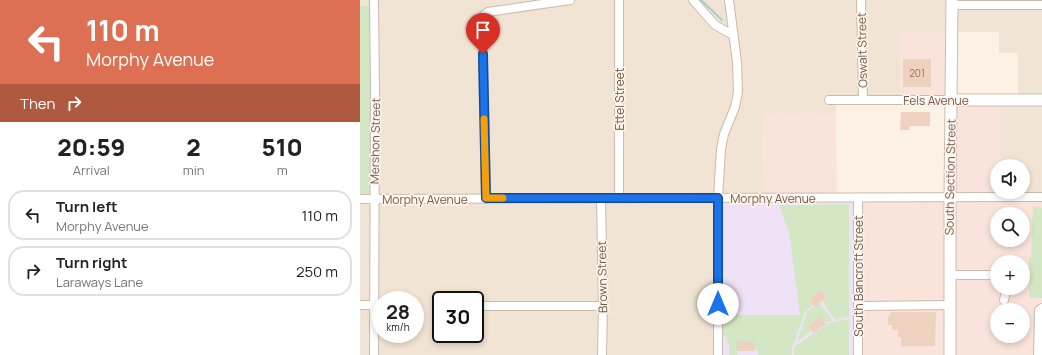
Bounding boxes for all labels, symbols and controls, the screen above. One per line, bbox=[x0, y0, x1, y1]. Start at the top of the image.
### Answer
text: 110 m bbox=[86, 11, 160, 49]
street label: Oswalt Street bbox=[853, 12, 871, 88]
pin bbox=[466, 13, 500, 54]
icon: left bbox=[20, 16, 72, 68]
icon: arrive bbox=[472, 19, 494, 41]
text: Morphy Avenue bbox=[86, 47, 214, 71]
house number: 201 bbox=[909, 66, 925, 80]
street label: Ettel Street bbox=[611, 67, 628, 131]
icon: right bbox=[63, 92, 85, 114]
street label: Fels Avenue bbox=[903, 92, 969, 109]
text: Then bbox=[20, 93, 55, 114]
street label: Mershon Street bbox=[366, 97, 384, 184]
street label: South Section Street bbox=[940, 118, 960, 235]
text: 20:59 bbox=[57, 130, 125, 163]
text: 2 bbox=[186, 130, 201, 163]
text: 510 bbox=[262, 130, 303, 163]
map controls bbox=[990, 159, 1030, 343]
button: sound bbox=[990, 159, 1030, 199]
text: Arrival bbox=[73, 161, 110, 179]
text: min bbox=[183, 161, 204, 179]
text: m bbox=[277, 161, 288, 179]
street label: Morphy Avenue bbox=[730, 190, 816, 207]
street label: Morphy Avenue bbox=[382, 191, 468, 208]
text: Turn left bbox=[56, 196, 118, 217]
icon: left bbox=[22, 204, 44, 226]
text: 110 m bbox=[301, 205, 338, 226]
button: search bbox=[990, 207, 1030, 247]
street label: South Bancroft Street bbox=[850, 215, 867, 337]
text: Morphy Avenue bbox=[56, 217, 149, 235]
street label: Brown Street bbox=[593, 240, 611, 313]
text: Turn right bbox=[56, 252, 127, 273]
button: + bbox=[990, 255, 1030, 295]
icon: right bbox=[22, 260, 44, 282]
text: 250 m bbox=[296, 261, 338, 282]
text: Laraways Lane bbox=[56, 273, 143, 291]
position arrow bbox=[697, 283, 739, 325]
speed limit sign: 30 bbox=[432, 291, 484, 343]
text: 28 bbox=[386, 298, 410, 325]
button: − bbox=[990, 303, 1030, 343]
text: km/h bbox=[386, 320, 410, 334]

